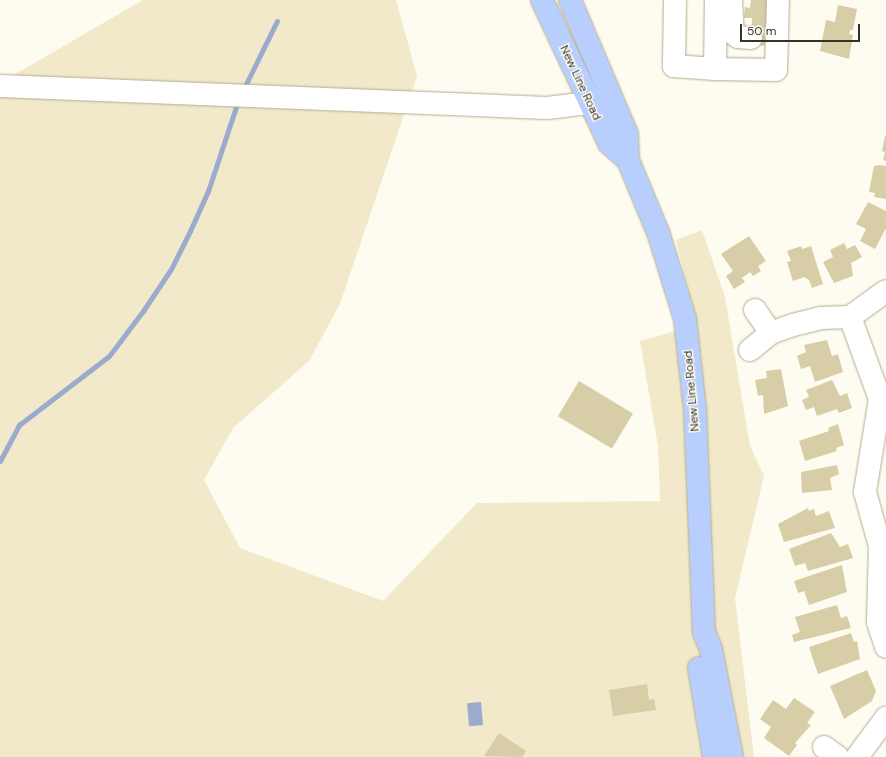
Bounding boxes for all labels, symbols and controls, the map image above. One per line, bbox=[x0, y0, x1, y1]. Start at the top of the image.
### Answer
scale bar bbox=[742, 16, 862, 42]
text: 50 m bbox=[747, 23, 776, 39]
street label: New Line Road bbox=[556, 43, 604, 123]
street label: New Line Road bbox=[681, 350, 703, 432]

